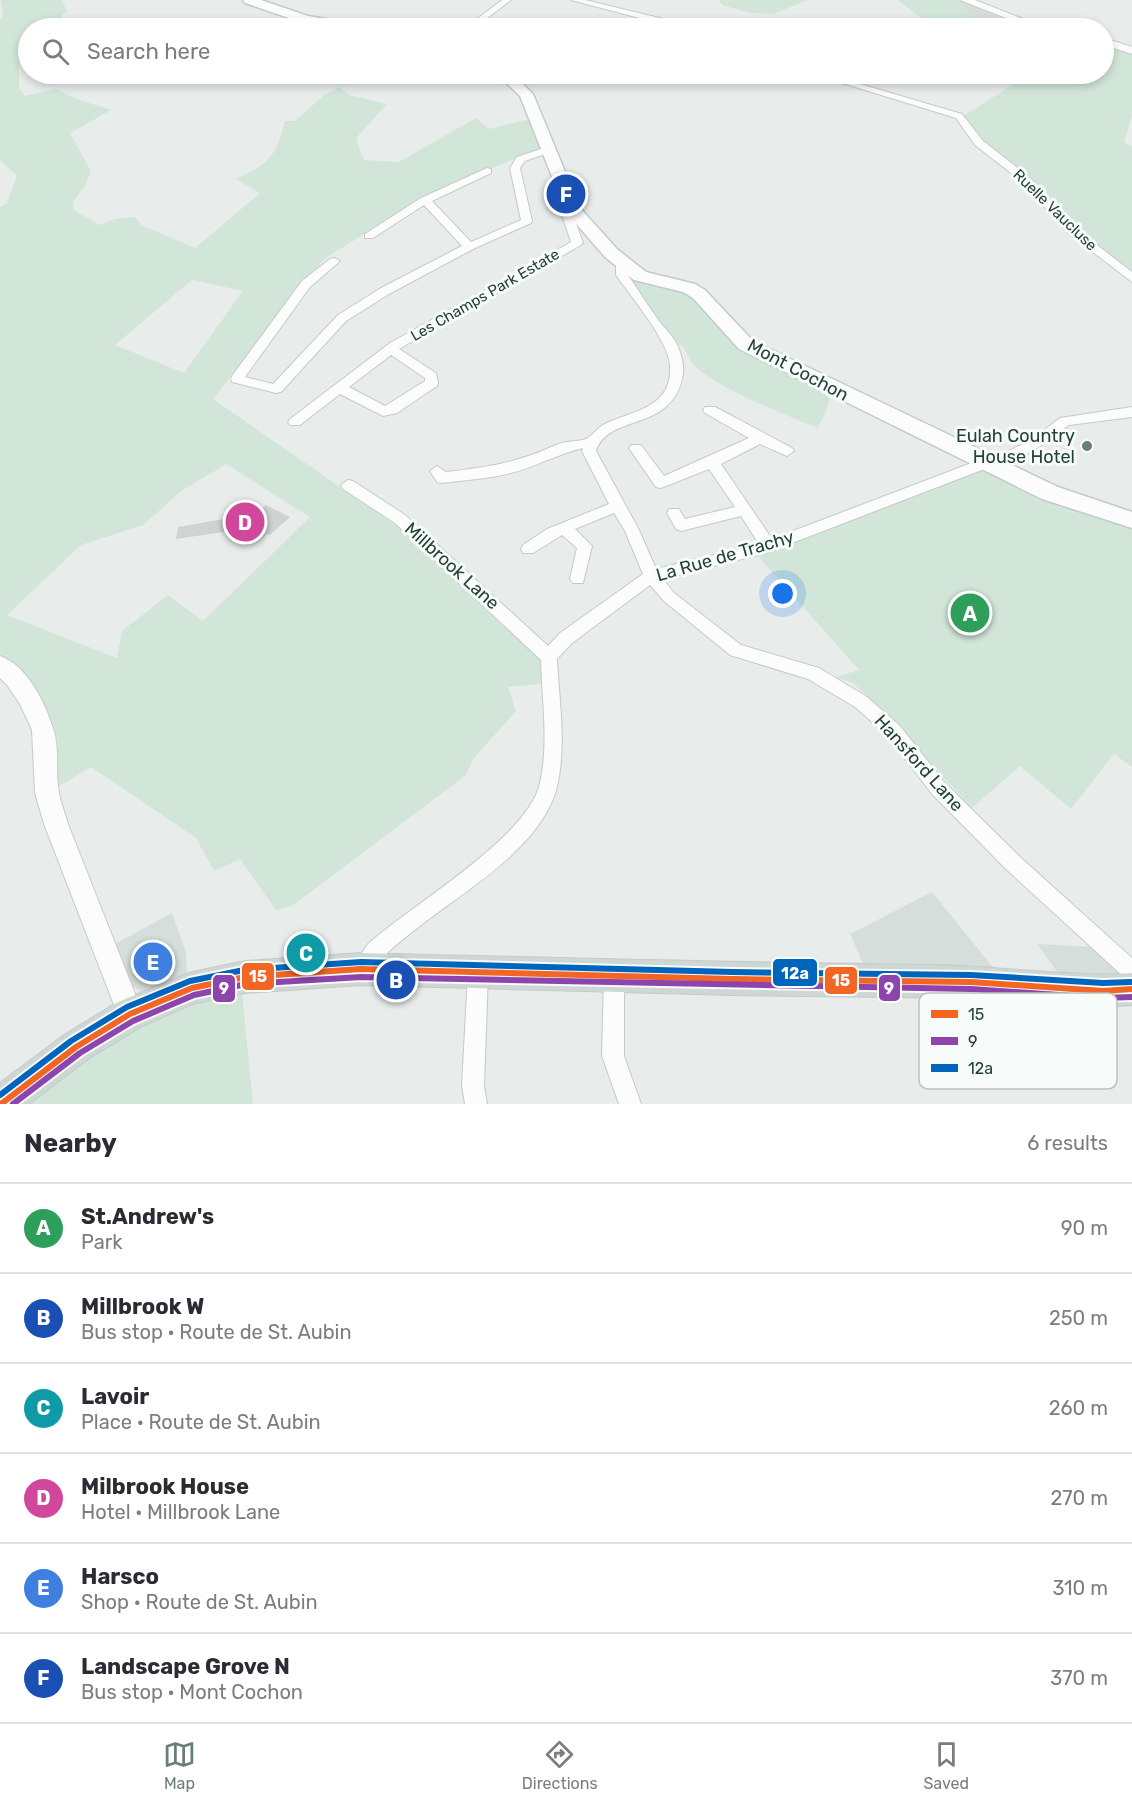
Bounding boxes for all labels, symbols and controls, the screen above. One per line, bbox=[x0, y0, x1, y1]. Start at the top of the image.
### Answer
search box bbox=[18, 18, 1114, 84]
icon: search bbox=[39, 35, 72, 68]
text: Search here bbox=[87, 38, 210, 65]
street label: Ruelle Vaucluse bbox=[1009, 165, 1101, 255]
pin: F bbox=[546, 172, 586, 216]
street label: Les Champs Park Estate bbox=[407, 245, 563, 345]
street label: Mont Cochon bbox=[744, 334, 852, 406]
place label: Eulah Country House Hotel bbox=[956, 425, 1075, 468]
marker: Eulah Country House Hotel bbox=[1080, 439, 1094, 453]
pin: D bbox=[226, 500, 264, 544]
street label: Millbrook Lane bbox=[400, 518, 504, 614]
street label: La Rue de Trachy bbox=[653, 526, 797, 586]
your location bbox=[768, 579, 797, 608]
pin: A bbox=[950, 590, 990, 636]
street label: Hansford Lane bbox=[870, 710, 968, 816]
pin: C bbox=[286, 930, 326, 976]
pin: E bbox=[134, 940, 172, 984]
pin: B bbox=[376, 958, 416, 1002]
line badge: 12a bbox=[772, 958, 818, 987]
line badge: 15 bbox=[241, 962, 275, 991]
text: 12a bbox=[781, 964, 809, 983]
line badge: 15 bbox=[824, 966, 858, 995]
text: 15 bbox=[249, 967, 267, 986]
text: 15 bbox=[832, 971, 850, 990]
line badge: 9 bbox=[212, 974, 236, 1003]
line badge: 9 bbox=[878, 974, 901, 1002]
text: 9 bbox=[219, 979, 229, 998]
text: 9 bbox=[884, 979, 894, 998]
legend bbox=[919, 993, 1117, 1089]
text: 15 bbox=[968, 1005, 984, 1024]
text: 9 bbox=[968, 1032, 978, 1051]
text: 12a bbox=[968, 1059, 993, 1078]
text: Nearby bbox=[24, 1128, 117, 1159]
text: 6 results bbox=[1027, 1131, 1108, 1155]
text: St.Andrew's bbox=[81, 1203, 214, 1230]
text: A bbox=[36, 1216, 51, 1240]
text: 90 m bbox=[1061, 1216, 1108, 1240]
text: Park bbox=[81, 1230, 123, 1254]
text: Millbrook W bbox=[81, 1293, 204, 1320]
text: B bbox=[36, 1306, 51, 1330]
text: 250 m bbox=[1049, 1306, 1108, 1330]
text: Bus stop · Route de St. Aubin bbox=[81, 1320, 352, 1344]
text: Lavoir bbox=[81, 1383, 149, 1410]
text: C bbox=[36, 1396, 51, 1420]
text: 260 m bbox=[1049, 1396, 1108, 1420]
text: Place · Route de St. Aubin bbox=[81, 1410, 321, 1434]
text: Milbrook House bbox=[81, 1473, 249, 1500]
text: D bbox=[36, 1486, 51, 1510]
text: 270 m bbox=[1051, 1486, 1108, 1510]
text: Hotel · Millbrook Lane bbox=[81, 1500, 280, 1524]
text: Harsco bbox=[81, 1563, 159, 1590]
text: E bbox=[37, 1576, 50, 1600]
text: 310 m bbox=[1052, 1576, 1108, 1600]
text: Shop · Route de St. Aubin bbox=[81, 1590, 318, 1614]
text: Landscape Grove N bbox=[81, 1653, 290, 1680]
text: F bbox=[37, 1666, 50, 1690]
text: 370 m bbox=[1050, 1666, 1108, 1690]
text: Bus stop · Mont Cochon bbox=[81, 1680, 303, 1704]
tab: Map bbox=[163, 1738, 196, 1793]
tab: Directions bbox=[522, 1738, 598, 1793]
tab: Saved bbox=[923, 1738, 969, 1793]

